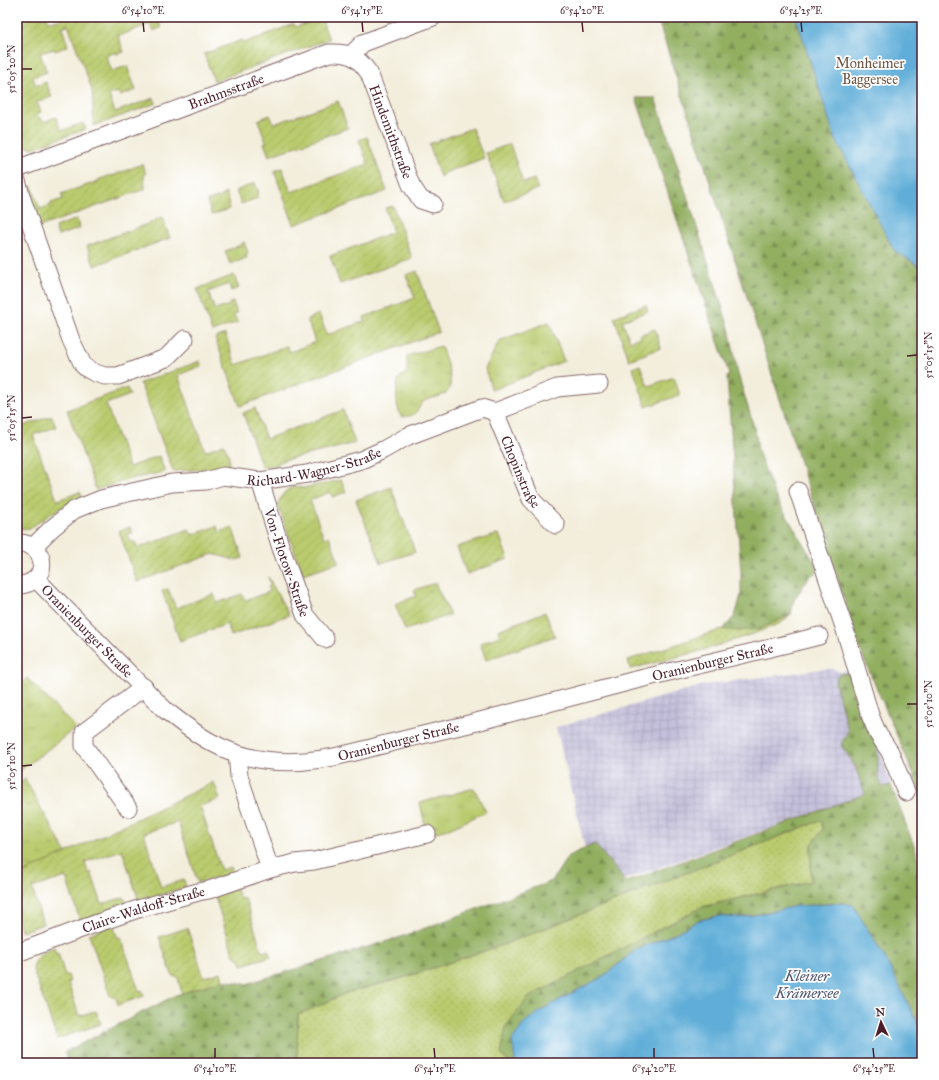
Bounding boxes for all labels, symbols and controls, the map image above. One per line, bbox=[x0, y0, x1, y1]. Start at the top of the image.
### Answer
text: 6°54'10"E bbox=[122, 5, 164, 17]
text: 6°54'15"E bbox=[341, 5, 383, 17]
text: 6°54'20"E bbox=[560, 5, 604, 17]
text: 6°54'25"E bbox=[780, 5, 822, 17]
text: 51°05'20"N bbox=[6, 44, 18, 94]
park label: Monheimer Baggersee bbox=[835, 55, 905, 88]
street label: Brahmsstraße bbox=[186, 69, 266, 113]
street label: Hindemithstraße bbox=[366, 82, 416, 181]
text: 51°05'15"N bbox=[923, 331, 935, 378]
text: 51°05'15"N bbox=[6, 394, 18, 441]
street label: Chopinstraße bbox=[497, 433, 544, 512]
street label: Richard-Wagner-Straße bbox=[246, 443, 384, 489]
street label: Von-Flotow-Straße bbox=[260, 505, 314, 619]
street label: Oranienburger Straße bbox=[38, 581, 137, 681]
street label: Oranienburger Straße bbox=[650, 639, 775, 684]
text: 51°05'10"N bbox=[923, 679, 935, 728]
street label: Oranienburger Straße bbox=[336, 718, 461, 764]
text: 51°05'10"N bbox=[6, 741, 18, 790]
street label: Claire-Waldoff-Straße bbox=[80, 882, 206, 936]
water label: Kleiner Krämersee bbox=[774, 967, 839, 1002]
north arrow bbox=[861, 1002, 901, 1042]
text: N bbox=[875, 1006, 886, 1019]
text: 6°54'10"E bbox=[194, 1063, 236, 1075]
text: 6°54'15"E bbox=[414, 1063, 456, 1075]
text: 6°54'20"E bbox=[632, 1063, 676, 1075]
text: 6°54'25"E bbox=[853, 1063, 895, 1075]

